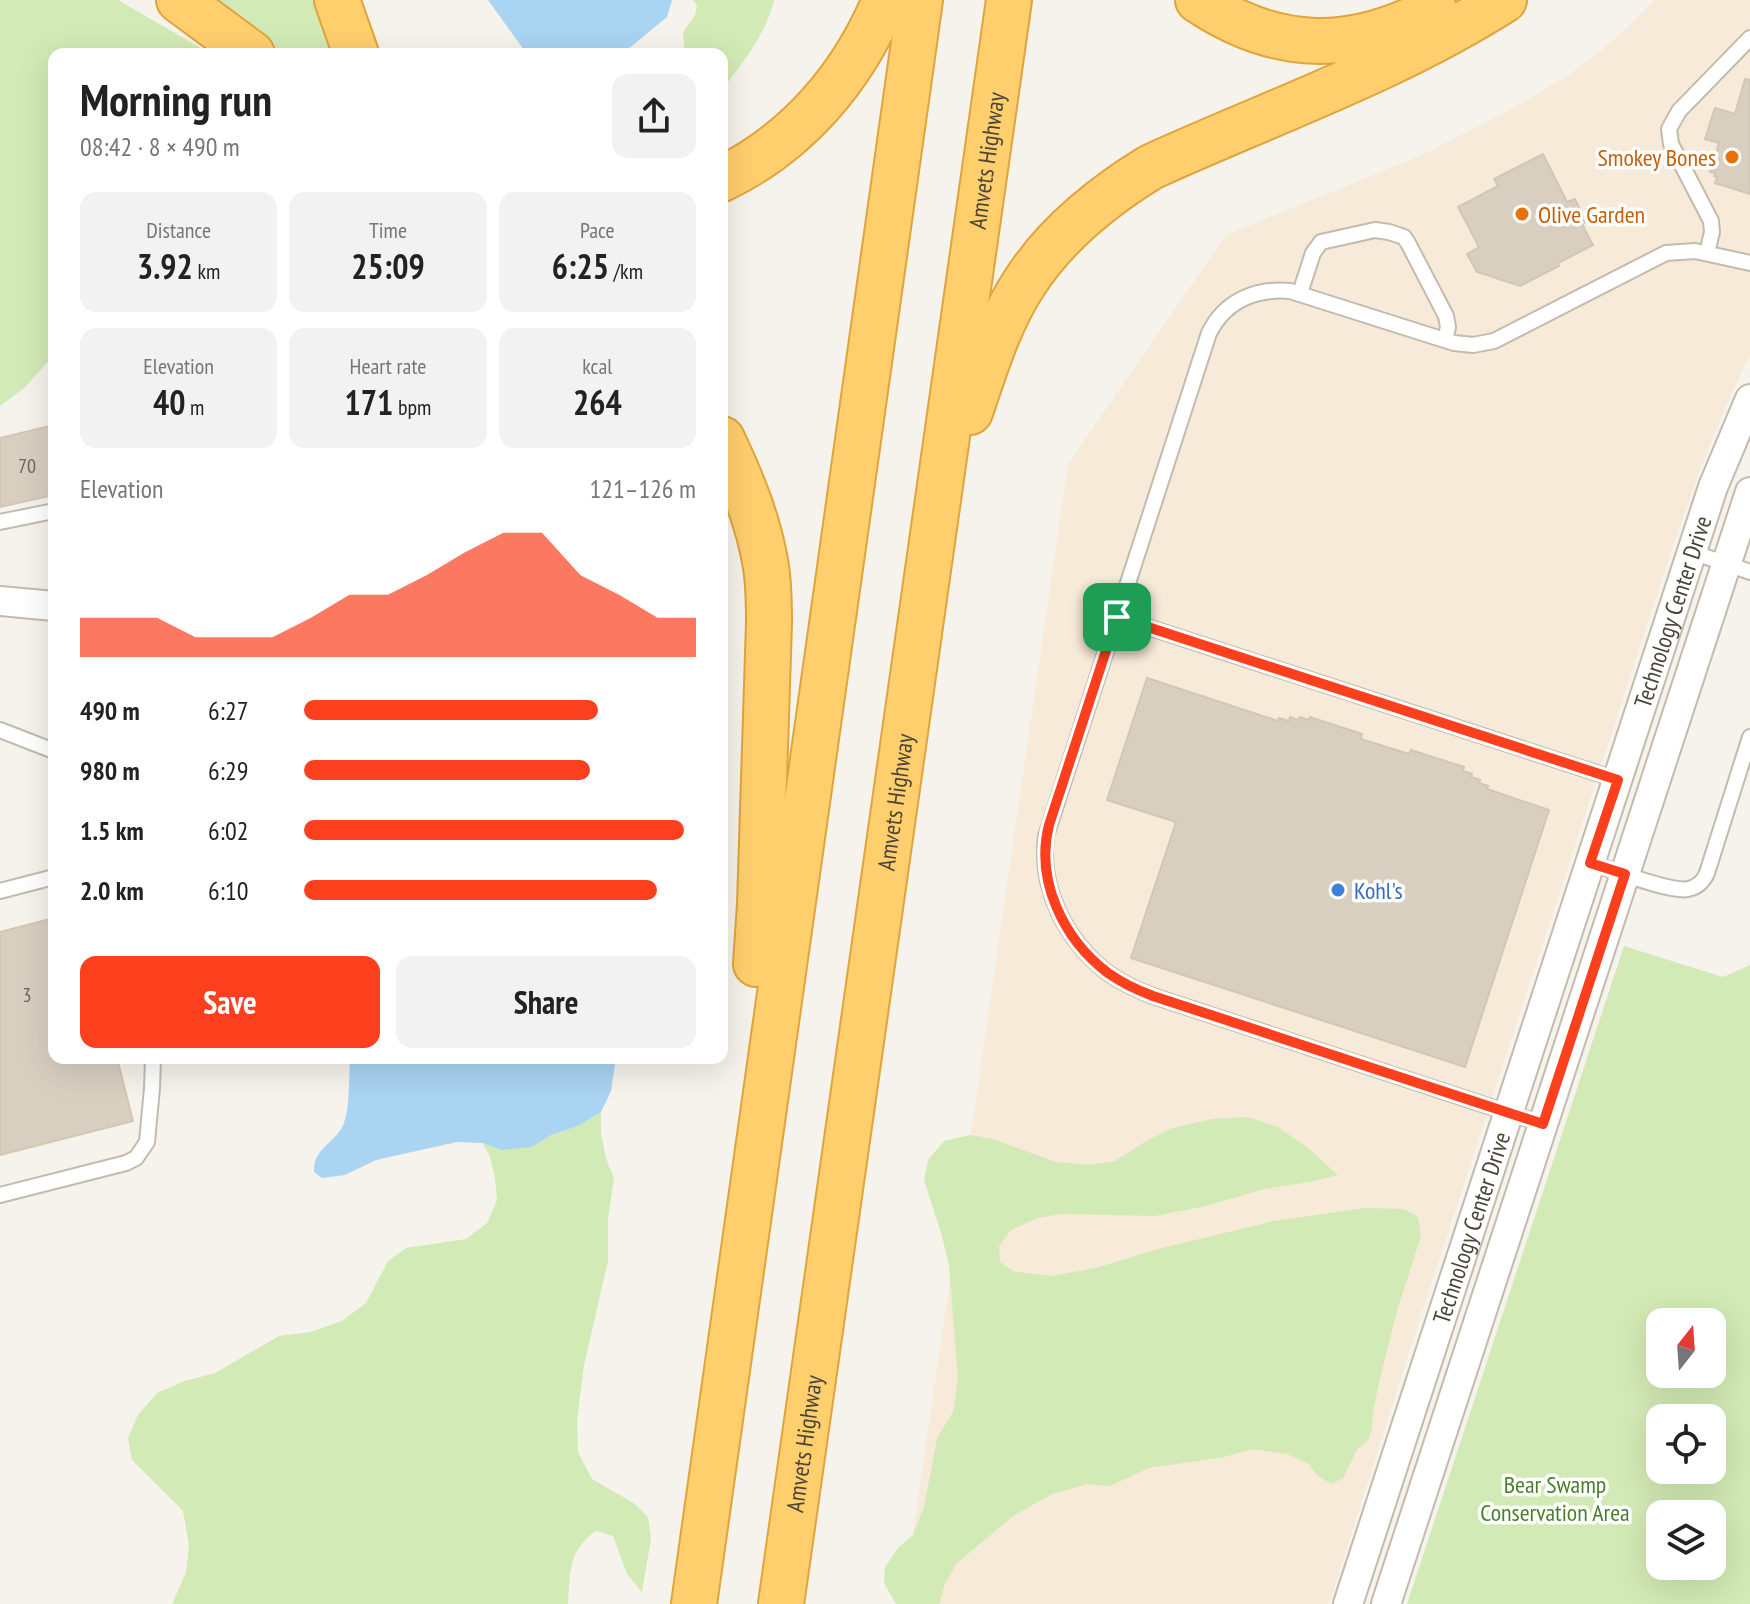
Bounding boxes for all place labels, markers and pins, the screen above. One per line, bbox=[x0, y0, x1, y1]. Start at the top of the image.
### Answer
place label: Smokey Bones bbox=[1598, 142, 1716, 173]
marker: Smokey Bones bbox=[1723, 148, 1741, 166]
place label: Olive Garden bbox=[1538, 199, 1645, 230]
marker: Olive Garden bbox=[1513, 205, 1531, 223]
pin bbox=[1083, 583, 1151, 651]
place label: Kohl's bbox=[1354, 875, 1403, 906]
marker: Kohl's bbox=[1329, 881, 1347, 899]

